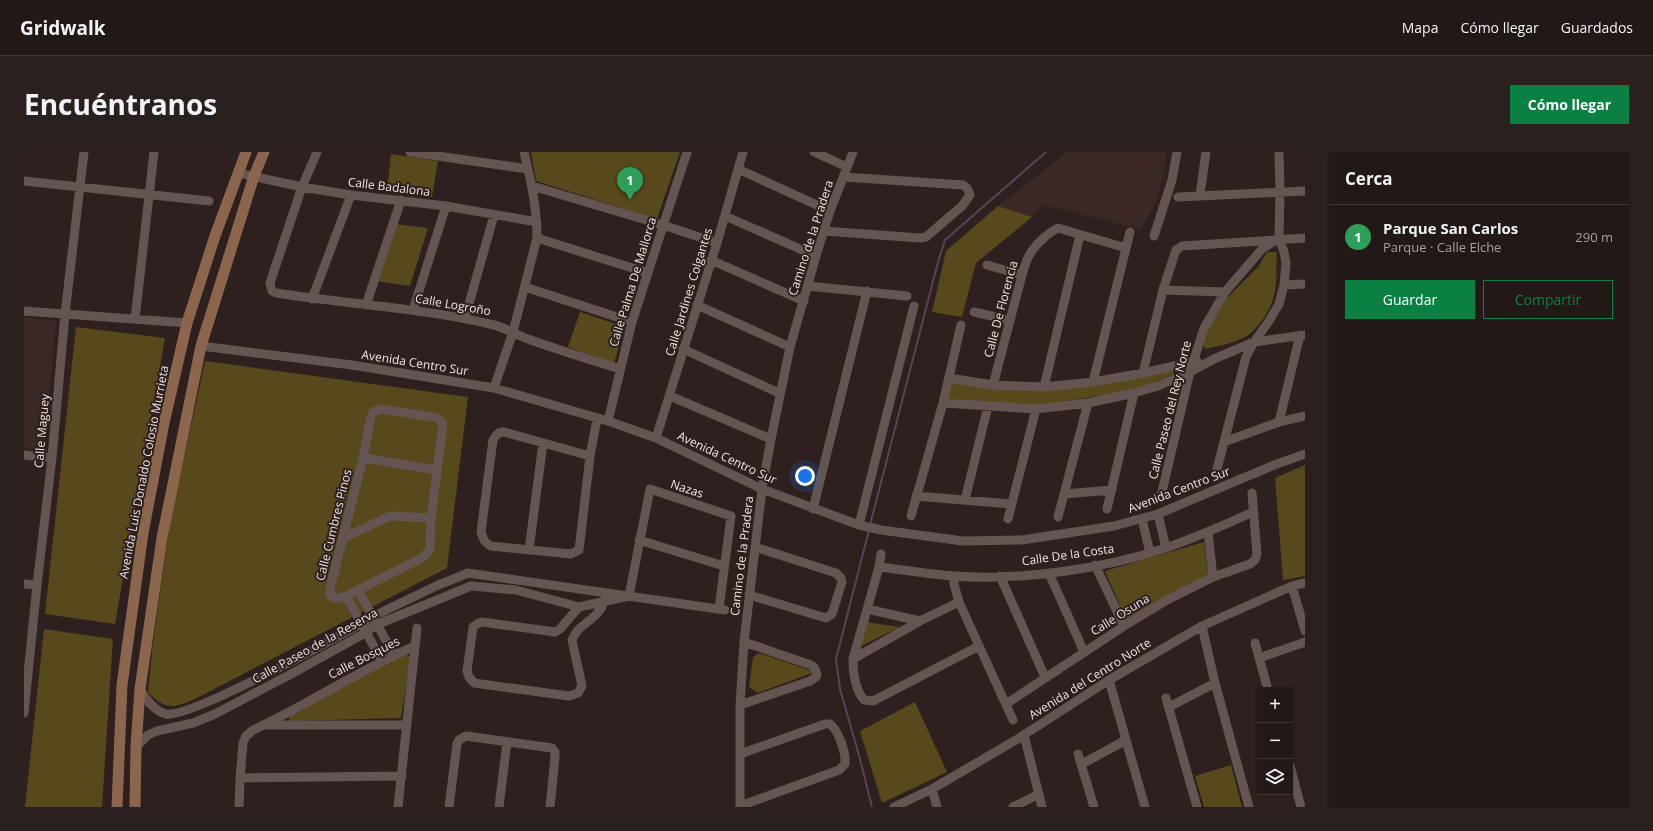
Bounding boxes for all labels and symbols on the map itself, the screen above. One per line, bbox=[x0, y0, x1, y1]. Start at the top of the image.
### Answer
pin: 1 bbox=[617, 167, 643, 200]
street label: Calle Badalona bbox=[347, 173, 431, 200]
street label: Camino de la Pradera bbox=[784, 178, 837, 298]
street label: Calle Palma De Mallorca bbox=[605, 215, 660, 349]
street label: Calle Jardines Colgantes bbox=[661, 225, 716, 358]
street label: Calle De Florencia bbox=[979, 259, 1022, 359]
street label: Calle Logroño bbox=[414, 289, 492, 320]
street label: Calle Paseo del Rey Norte bbox=[1144, 338, 1195, 481]
street label: Avenida Centro Sur bbox=[360, 346, 470, 379]
street label: Avenida Luis Donaldo Colosio Murrieta bbox=[114, 364, 173, 580]
street label: Calle Maguey bbox=[30, 392, 53, 469]
street label: Avenida Centro Sur bbox=[675, 427, 780, 488]
street label: Avenida Centro Sur bbox=[1125, 462, 1232, 517]
your location bbox=[795, 466, 815, 486]
street label: Calle Cumbres Pinos bbox=[311, 467, 356, 583]
street label: Nazas bbox=[668, 475, 706, 502]
street label: Camino de la Pradera bbox=[726, 495, 757, 617]
street label: Calle De la Costa bbox=[1021, 540, 1115, 569]
street label: Calle Osuna bbox=[1087, 590, 1152, 639]
street label: Calle Paseo de la Reserva bbox=[249, 604, 381, 687]
street label: Calle Bosques bbox=[325, 632, 403, 683]
street label: Avenida del Centro Norte bbox=[1025, 634, 1154, 723]

